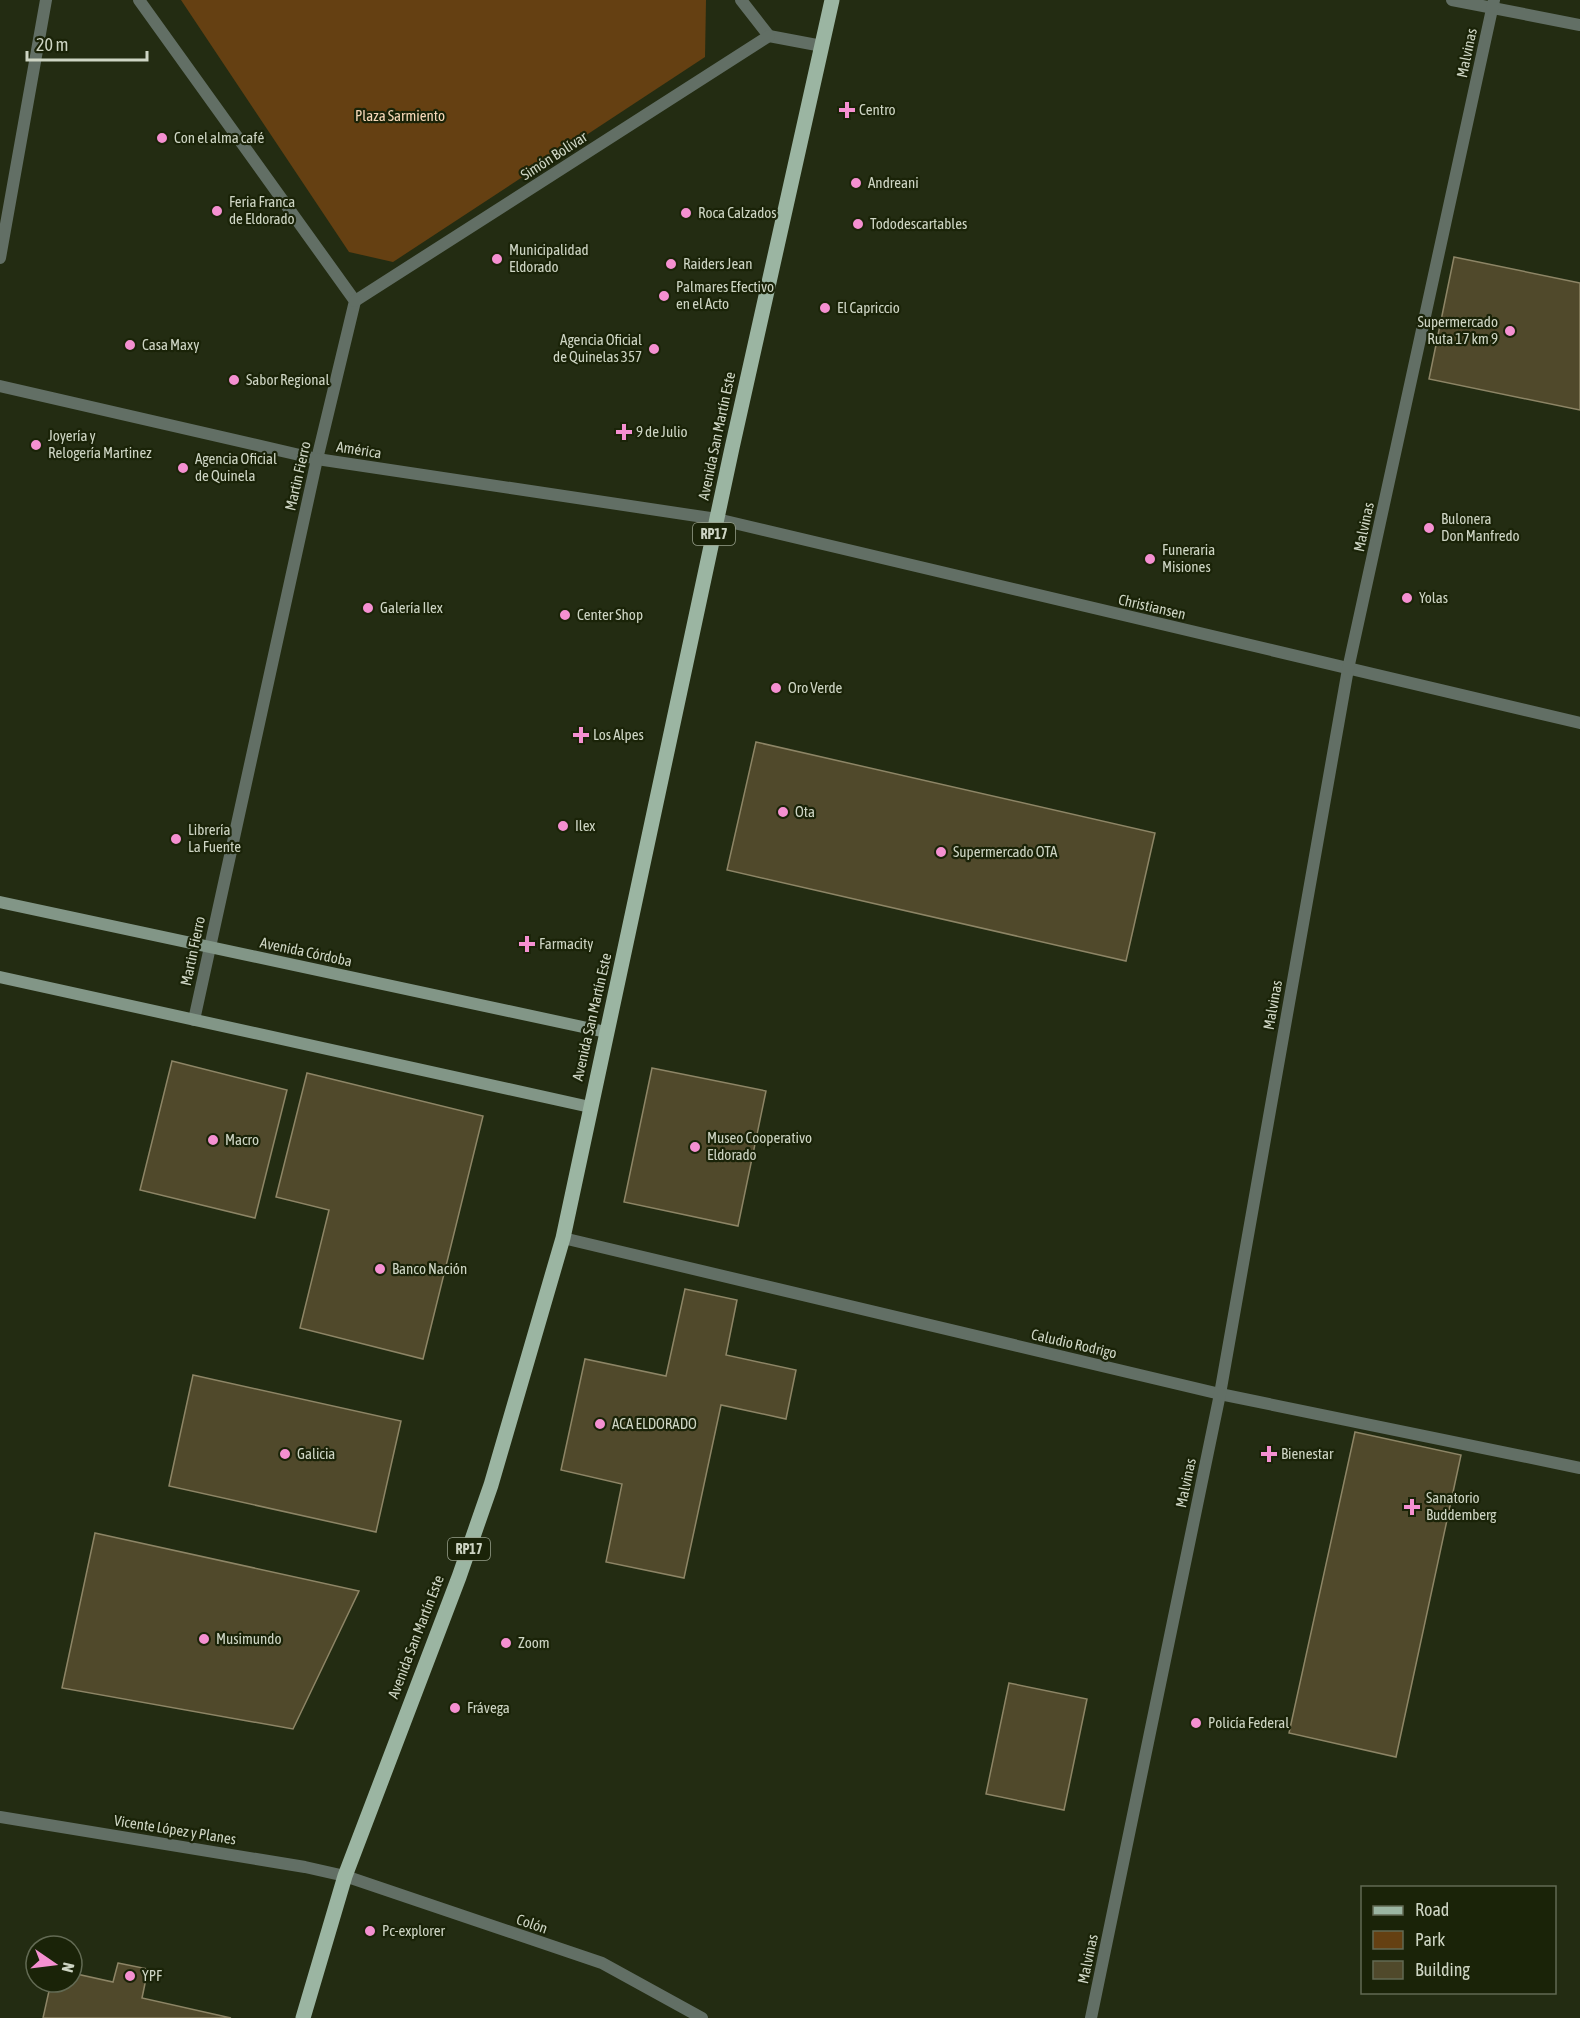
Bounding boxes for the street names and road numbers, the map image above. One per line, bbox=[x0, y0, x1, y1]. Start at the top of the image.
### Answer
street label: Malvinas bbox=[1453, 27, 1480, 79]
street label: Simón Bolívar bbox=[517, 127, 591, 183]
street label: Avenida San Martín Este bbox=[695, 370, 738, 502]
street label: América bbox=[335, 438, 383, 461]
street label: Martin Fierro bbox=[281, 440, 314, 512]
street label: Malvinas bbox=[1350, 501, 1377, 553]
road number: RP17 bbox=[693, 523, 735, 545]
street label: Christiansen bbox=[1117, 591, 1187, 623]
street label: Martin Fierro bbox=[177, 915, 208, 987]
street label: Avenida Córdoba bbox=[259, 933, 354, 970]
street label: Avenida San Martín Este bbox=[569, 951, 615, 1082]
street label: Malvinas bbox=[1260, 979, 1285, 1031]
street label: Caludio Rodrigo bbox=[1030, 1325, 1119, 1362]
street label: Malvinas bbox=[1172, 1457, 1199, 1509]
road number: RP17 bbox=[448, 1538, 490, 1560]
street label: Avenida San Martín Este bbox=[384, 1573, 447, 1701]
street label: Vicente López y Planes bbox=[113, 1811, 237, 1848]
street label: Colón bbox=[514, 1910, 550, 1937]
street label: Malvinas bbox=[1074, 1933, 1101, 1985]

